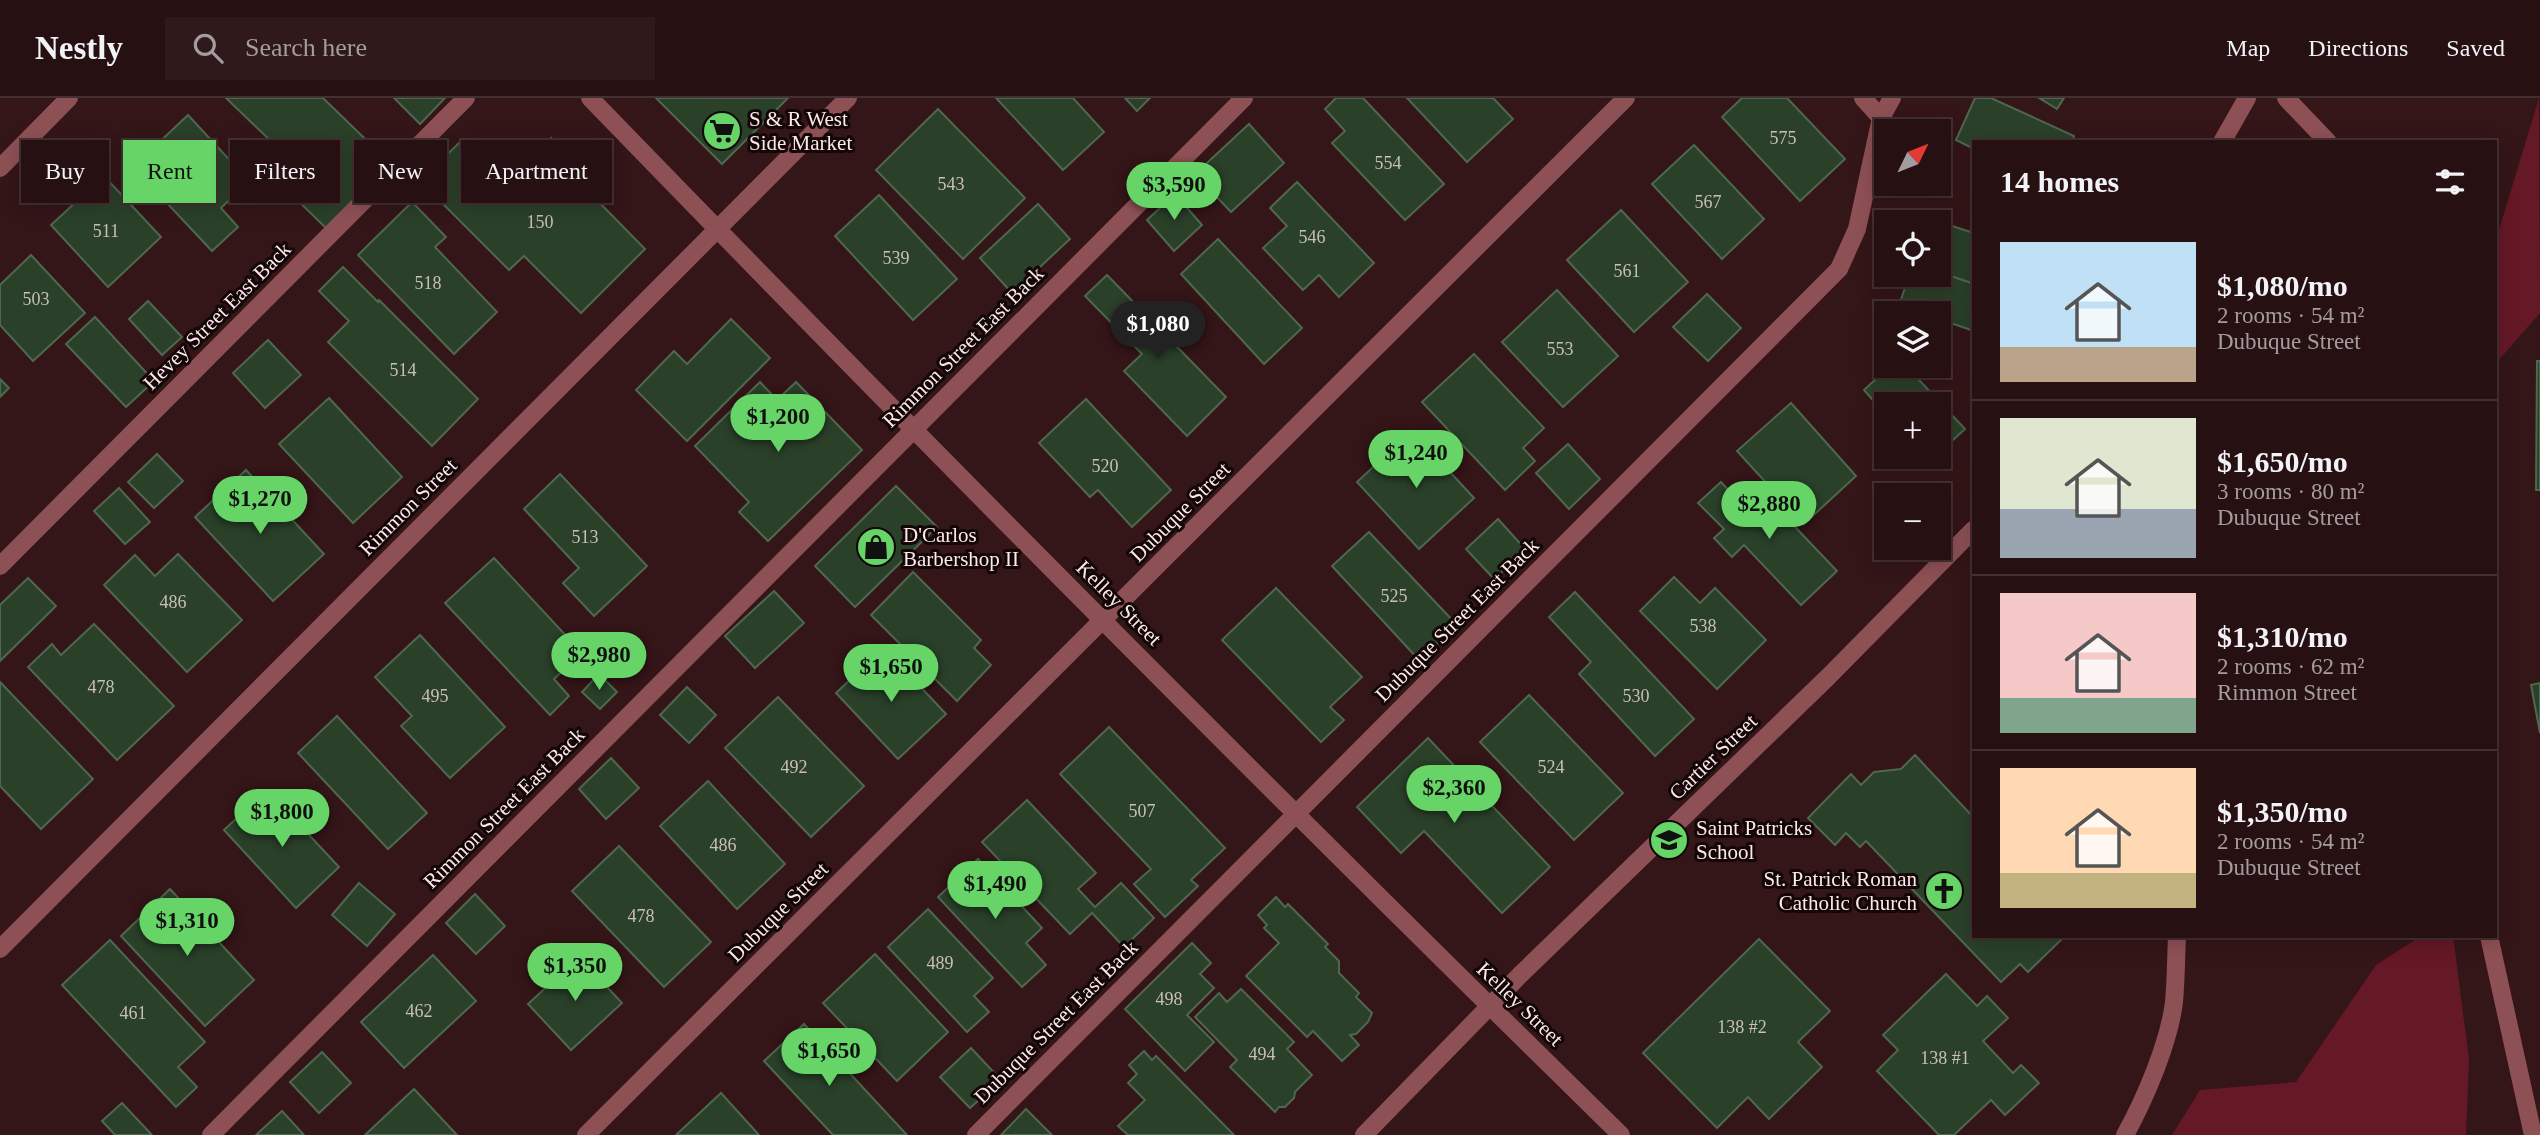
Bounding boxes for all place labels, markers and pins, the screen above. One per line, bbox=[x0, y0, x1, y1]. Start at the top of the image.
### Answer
place label: S & R West Side Market bbox=[749, 107, 852, 155]
supermarket icon: S & R West Side Market bbox=[701, 110, 743, 152]
pin: $3,590 bbox=[1117, 162, 1231, 222]
pin: $1,080 bbox=[1101, 302, 1215, 361]
pin: $1,200 bbox=[721, 394, 835, 454]
pin: $1,240 bbox=[1359, 430, 1473, 490]
pin: $1,270 bbox=[203, 476, 317, 536]
pin: $2,880 bbox=[1712, 482, 1826, 541]
place label: D'Carlos Barbershop II bbox=[903, 523, 1019, 571]
shop icon: D'Carlos Barbershop II bbox=[855, 526, 897, 568]
pin: $2,980 bbox=[542, 632, 656, 692]
pin: $1,650 bbox=[834, 644, 948, 704]
pin: $2,360 bbox=[1397, 766, 1511, 825]
pin: $1,800 bbox=[225, 790, 339, 849]
place label: Saint Patricks School bbox=[1696, 816, 1812, 864]
school or university icon: Saint Patricks School bbox=[1648, 819, 1690, 861]
pin: $1,490 bbox=[938, 862, 1052, 921]
place label: St. Patrick Roman Catholic Church bbox=[1764, 867, 1917, 915]
church icon: St. Patrick Roman Catholic Church bbox=[1923, 870, 1965, 912]
pin: $1,310 bbox=[130, 898, 244, 958]
pin: $1,350 bbox=[518, 944, 632, 1003]
pin: $1,650 bbox=[772, 1028, 886, 1088]

